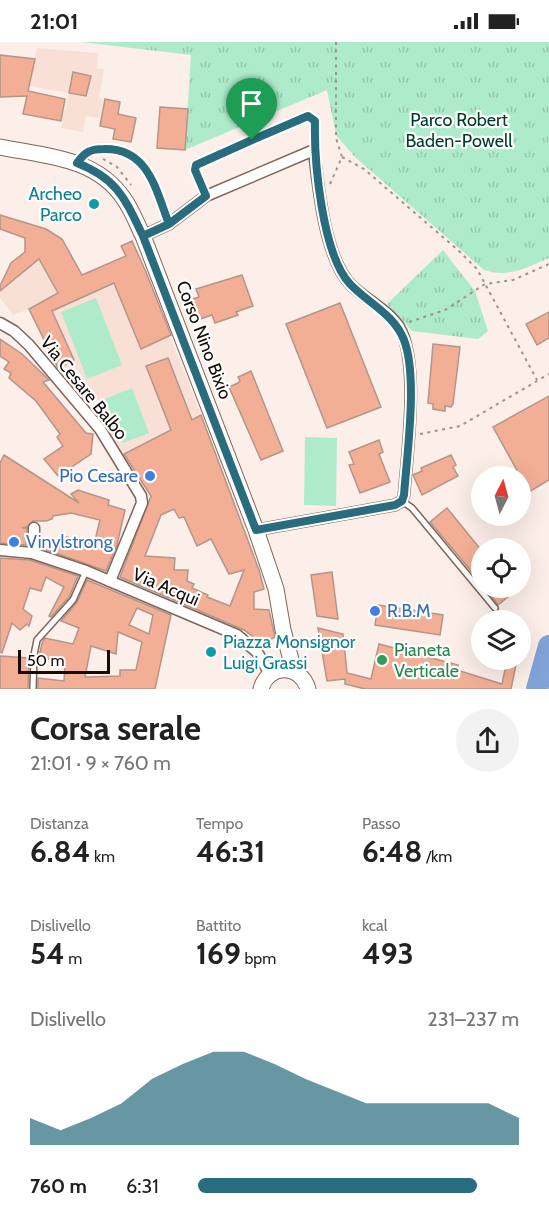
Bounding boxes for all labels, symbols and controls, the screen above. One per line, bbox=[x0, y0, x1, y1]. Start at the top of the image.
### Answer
text: 21:01 bbox=[30, 8, 78, 35]
pin bbox=[226, 78, 277, 140]
icon: arrive bbox=[235, 87, 268, 120]
park label: Parco Robert Baden-Powell bbox=[406, 109, 513, 152]
place label: Archeo Parco bbox=[28, 183, 82, 226]
marker: Archeo Parco bbox=[87, 197, 101, 211]
street label: Corso Nino Bixio bbox=[171, 278, 237, 402]
street label: Via Cesare Balbo bbox=[36, 332, 132, 444]
place label: Pio Cesare bbox=[59, 465, 138, 487]
north arrow bbox=[471, 466, 531, 526]
map controls bbox=[471, 466, 531, 670]
marker: Pio Cesare bbox=[143, 469, 157, 483]
place label: Vinylstrong bbox=[26, 531, 114, 553]
marker: Vinylstrong bbox=[7, 535, 21, 549]
button: locate bbox=[471, 538, 531, 598]
street label: Via Acqui bbox=[129, 563, 203, 611]
place label: R.B.M bbox=[387, 600, 431, 622]
marker: R.B.M bbox=[368, 604, 382, 618]
button: layers bbox=[471, 610, 531, 670]
place label: Piazza Monsignor Luigi Grassi bbox=[223, 631, 356, 674]
place label: Pianeta Verticale bbox=[394, 639, 459, 682]
marker: Piazza Monsignor Luigi Grassi bbox=[204, 645, 218, 659]
scale bar bbox=[18, 647, 110, 674]
text: 50 m bbox=[27, 651, 64, 670]
marker: Pianeta Verticale bbox=[375, 653, 389, 667]
text: Corsa serale bbox=[30, 708, 201, 748]
button: share bbox=[456, 709, 519, 772]
text: 21:01 · 9 × 760 m bbox=[30, 751, 171, 775]
text: Distanza bbox=[30, 814, 89, 833]
text: Tempo bbox=[196, 814, 243, 833]
text: Passo bbox=[362, 814, 401, 833]
text: 6.84 bbox=[30, 833, 90, 870]
text: 46:31 bbox=[196, 833, 265, 870]
text: 6:48 bbox=[362, 833, 422, 870]
text: km bbox=[90, 847, 115, 866]
text: /km bbox=[422, 847, 452, 866]
text: Dislivello bbox=[30, 916, 91, 935]
text: Battito bbox=[196, 916, 241, 935]
text: kcal bbox=[362, 916, 388, 935]
text: 54 bbox=[30, 935, 65, 972]
text: 169 bbox=[196, 935, 241, 972]
text: 493 bbox=[362, 935, 414, 972]
text: m bbox=[65, 949, 82, 968]
text: bpm bbox=[241, 949, 276, 968]
text: Dislivello bbox=[30, 1007, 106, 1031]
text: 231–237 m bbox=[427, 1007, 519, 1031]
text: 760 m bbox=[30, 1174, 87, 1198]
text: 6:31 bbox=[126, 1174, 159, 1198]

